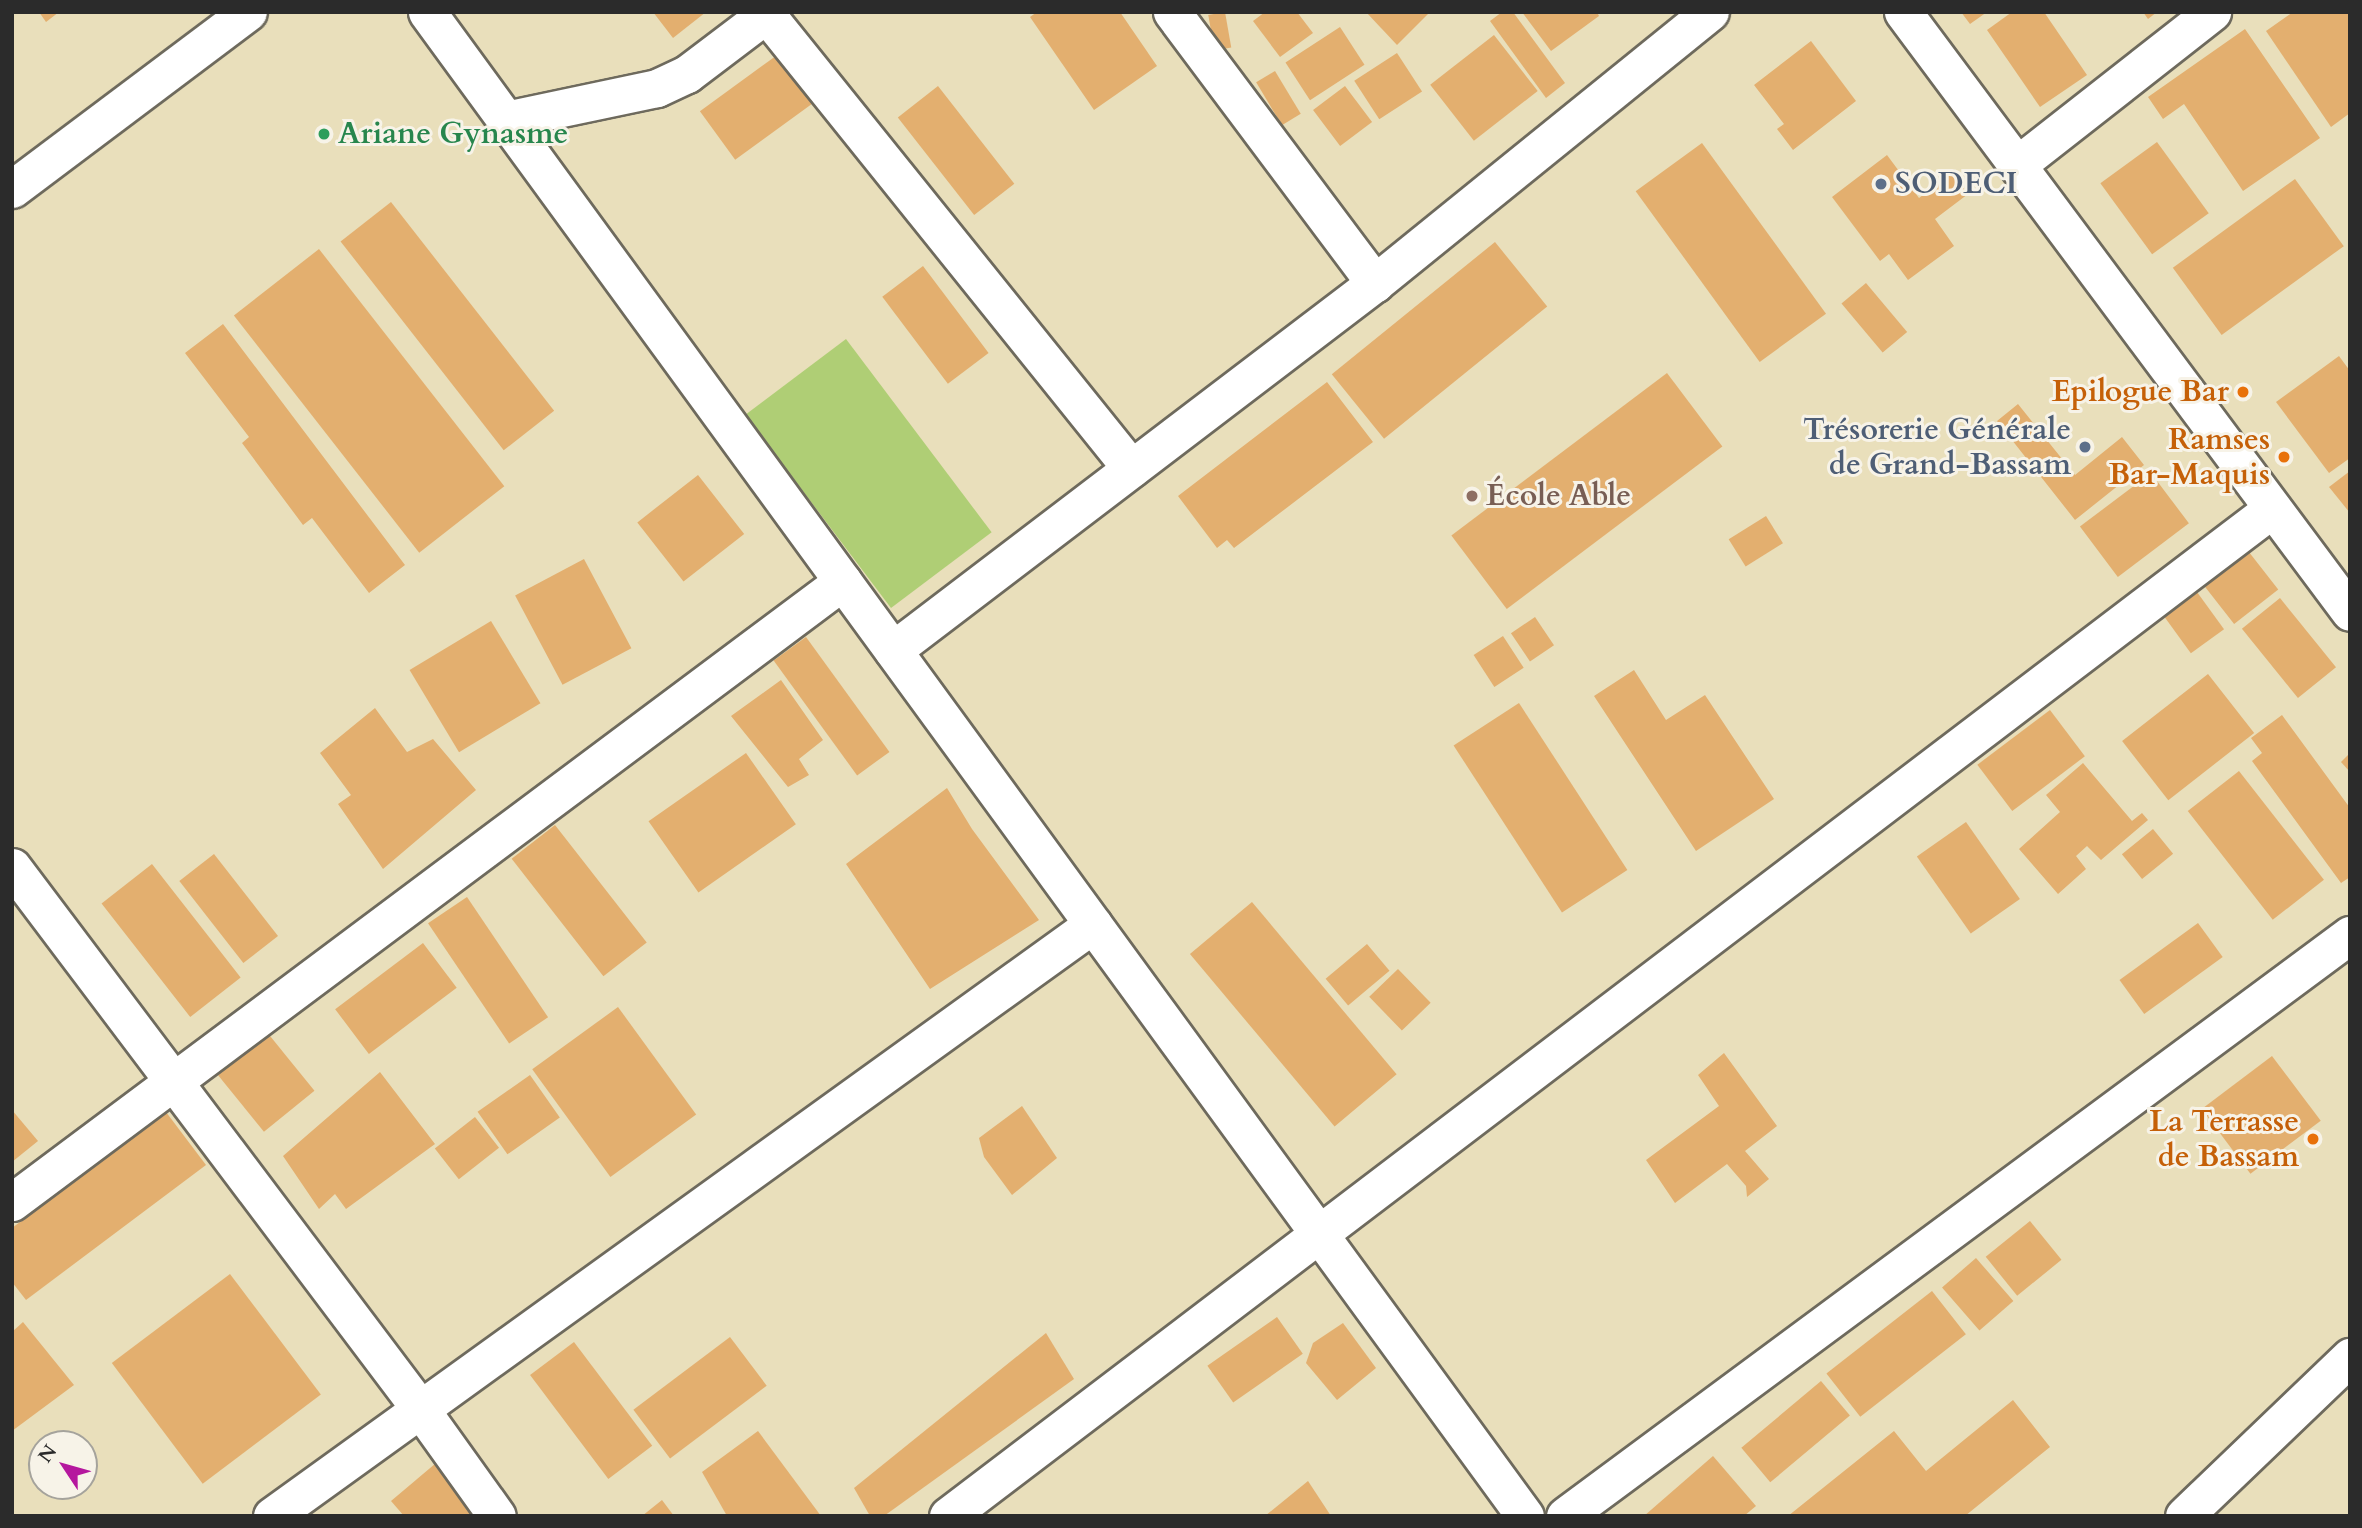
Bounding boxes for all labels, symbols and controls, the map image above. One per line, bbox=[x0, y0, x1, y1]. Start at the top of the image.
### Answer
place label: Ariane Gynasme bbox=[338, 116, 568, 152]
marker: Ariane Gynasme bbox=[316, 126, 332, 142]
place label: SODECI bbox=[1895, 166, 2017, 202]
marker: SODECI bbox=[1873, 176, 1889, 192]
place label: Epilogue Bar bbox=[2052, 374, 2229, 410]
marker: Epilogue Bar bbox=[2235, 384, 2251, 400]
place label: Trésorerie Générale de Grand-Bassam bbox=[1803, 412, 2071, 482]
place label: Ramses Bar-Maquis bbox=[2109, 422, 2270, 492]
marker: Trésorerie Générale de Grand-Bassam bbox=[2077, 439, 2093, 455]
marker: Ramses Bar-Maquis bbox=[2276, 449, 2292, 465]
place label: École Able bbox=[1486, 478, 1631, 514]
marker: École Able bbox=[1464, 488, 1480, 504]
place label: La Terrasse de Bassam bbox=[2149, 1104, 2299, 1174]
marker: La Terrasse de Bassam bbox=[2305, 1131, 2321, 1147]
north arrow bbox=[28, 1430, 98, 1500]
text: N bbox=[32, 1440, 63, 1468]

